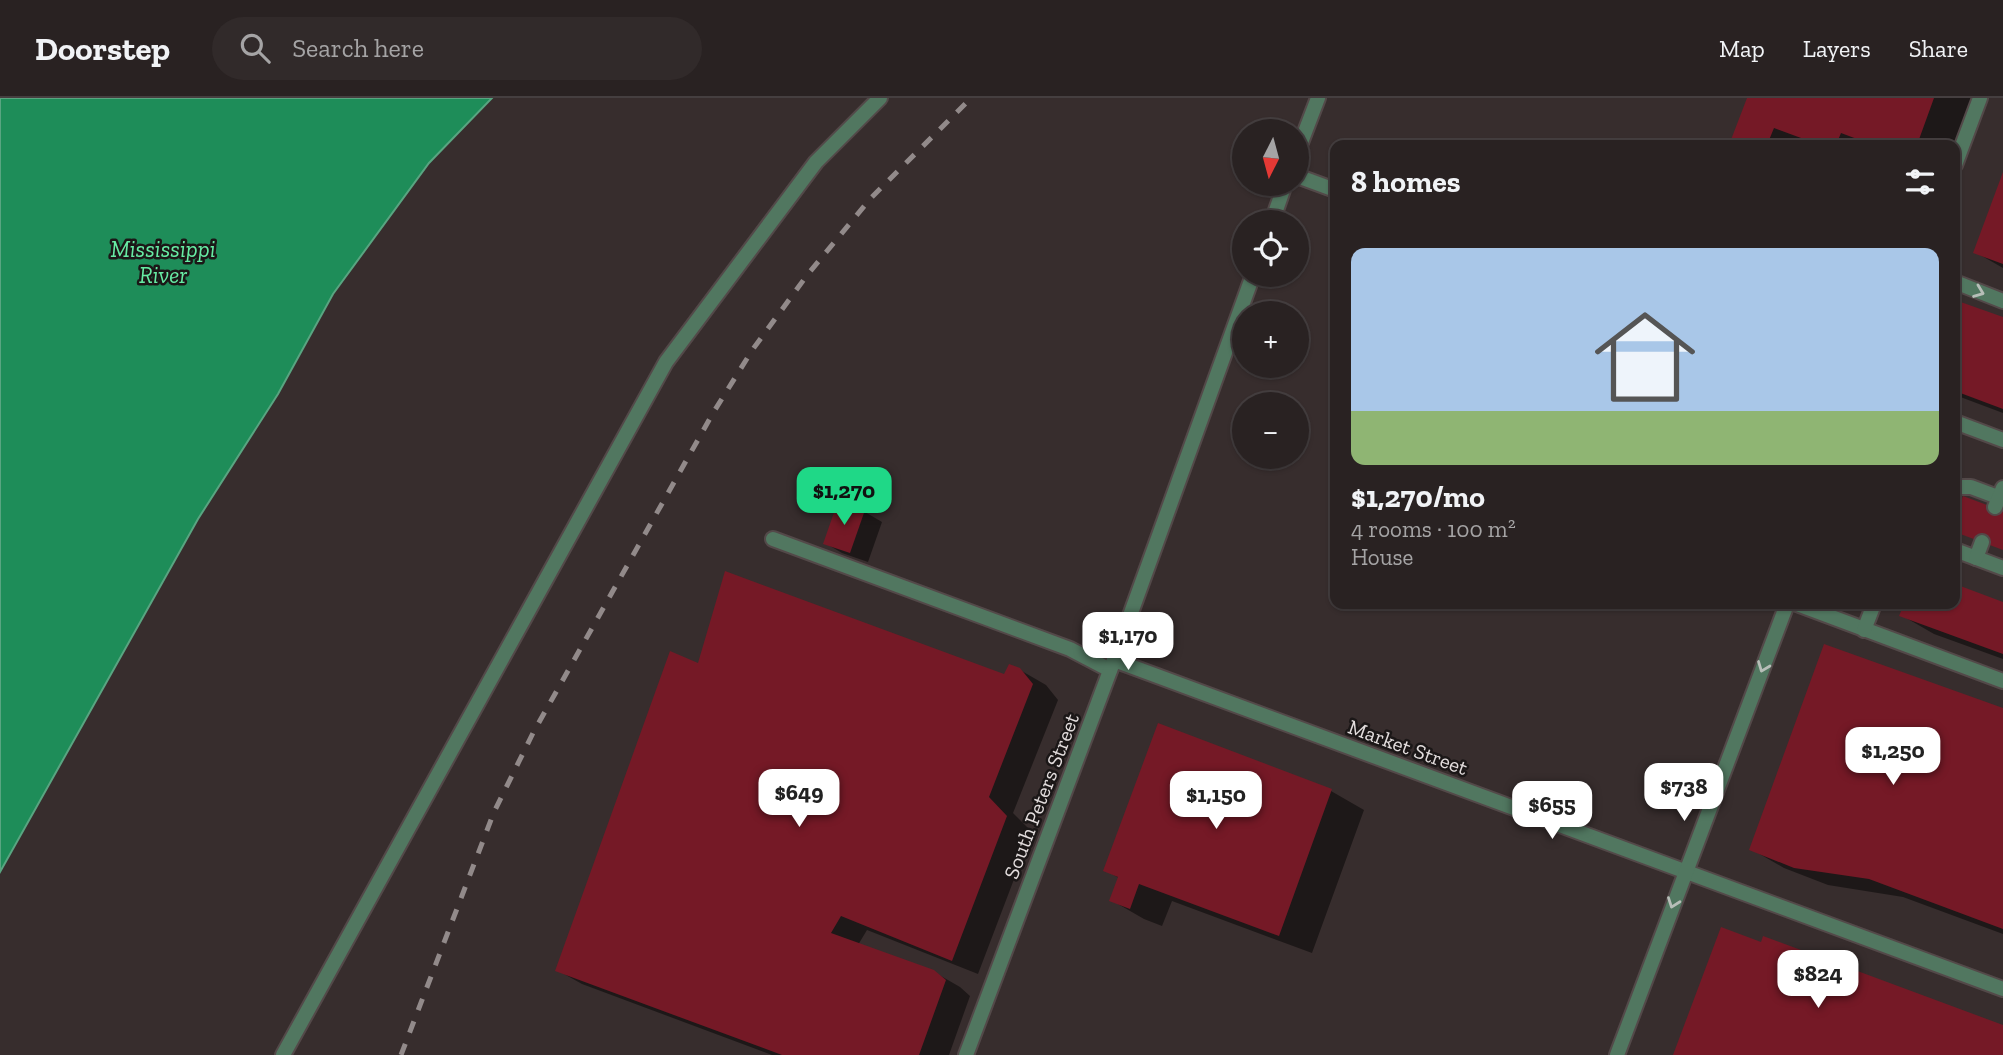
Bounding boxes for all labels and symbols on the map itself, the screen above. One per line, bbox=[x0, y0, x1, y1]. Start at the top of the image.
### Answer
north arrow bbox=[1232, 119, 1309, 196]
water label: Mississippi River bbox=[110, 235, 216, 289]
one-way arrow bbox=[1972, 283, 1984, 297]
pin: $1,270 bbox=[787, 468, 901, 527]
pin: $1,170 bbox=[1071, 612, 1185, 672]
one-way arrow bbox=[1757, 661, 1771, 673]
street label: South Peters Street bbox=[998, 710, 1084, 882]
street label: Market Street bbox=[1345, 714, 1471, 780]
pin: $1,250 bbox=[1836, 728, 1950, 787]
pin: $738 bbox=[1643, 764, 1725, 823]
pin: $649 bbox=[758, 770, 840, 829]
pin: $1,150 bbox=[1159, 772, 1273, 831]
pin: $655 bbox=[1511, 782, 1593, 841]
one-way arrow bbox=[1667, 896, 1681, 908]
pin: $824 bbox=[1777, 950, 1859, 1010]

